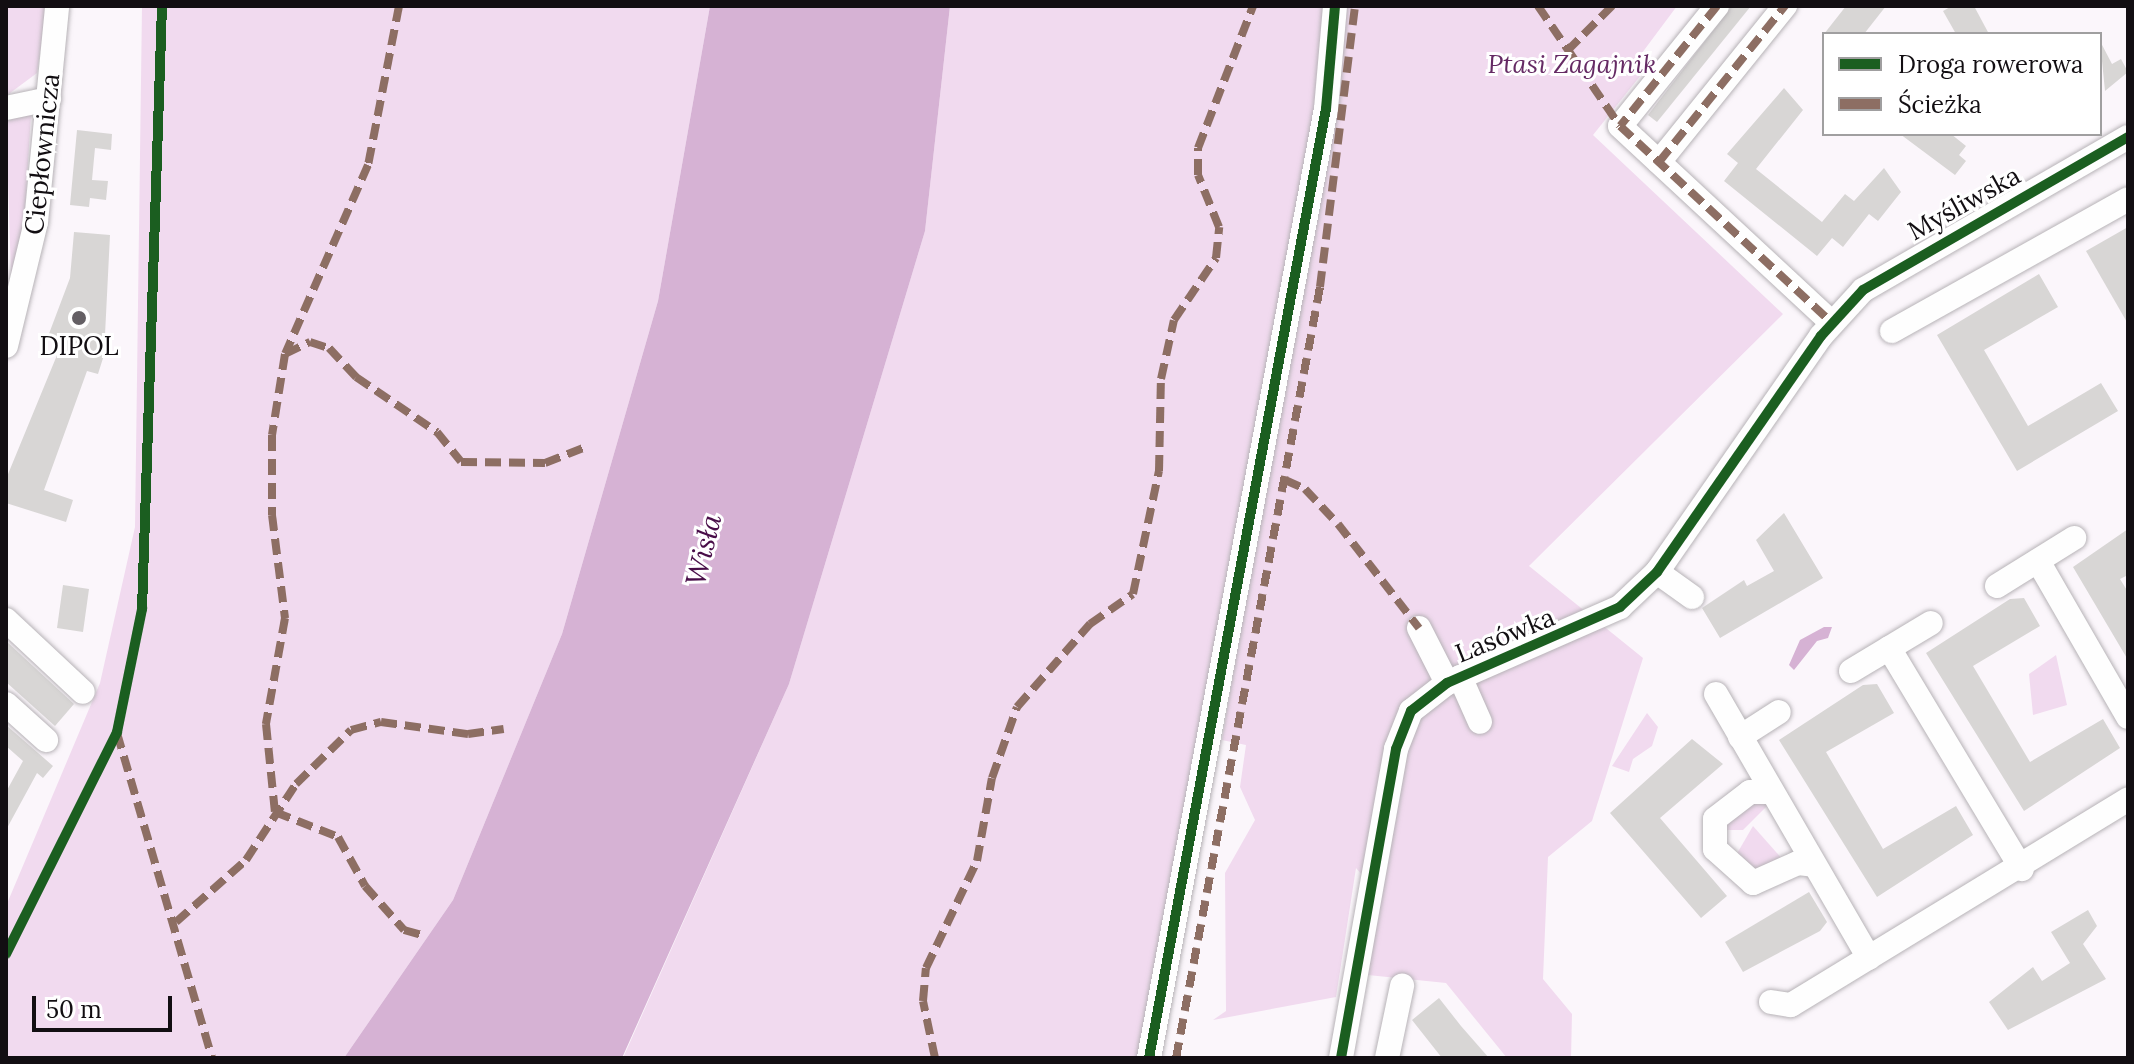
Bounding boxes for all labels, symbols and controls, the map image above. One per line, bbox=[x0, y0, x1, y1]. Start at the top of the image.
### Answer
legend bbox=[1822, 32, 2102, 136]
park label: Ptasi Zagajnik bbox=[1488, 48, 1656, 80]
text: Droga rowerowa bbox=[1898, 49, 2083, 80]
street label: Ciepłownicza bbox=[18, 72, 66, 236]
text: Ścieżka bbox=[1898, 89, 1982, 120]
street label: Myśliwska bbox=[1902, 159, 2026, 247]
marker: DIPOL bbox=[70, 309, 88, 327]
place label: DIPOL bbox=[39, 330, 119, 362]
water label: Wisła bbox=[678, 511, 728, 589]
street label: Lasówka bbox=[1451, 601, 1559, 669]
scale bar bbox=[36, 980, 176, 1030]
text: 50 m bbox=[46, 994, 102, 1025]

